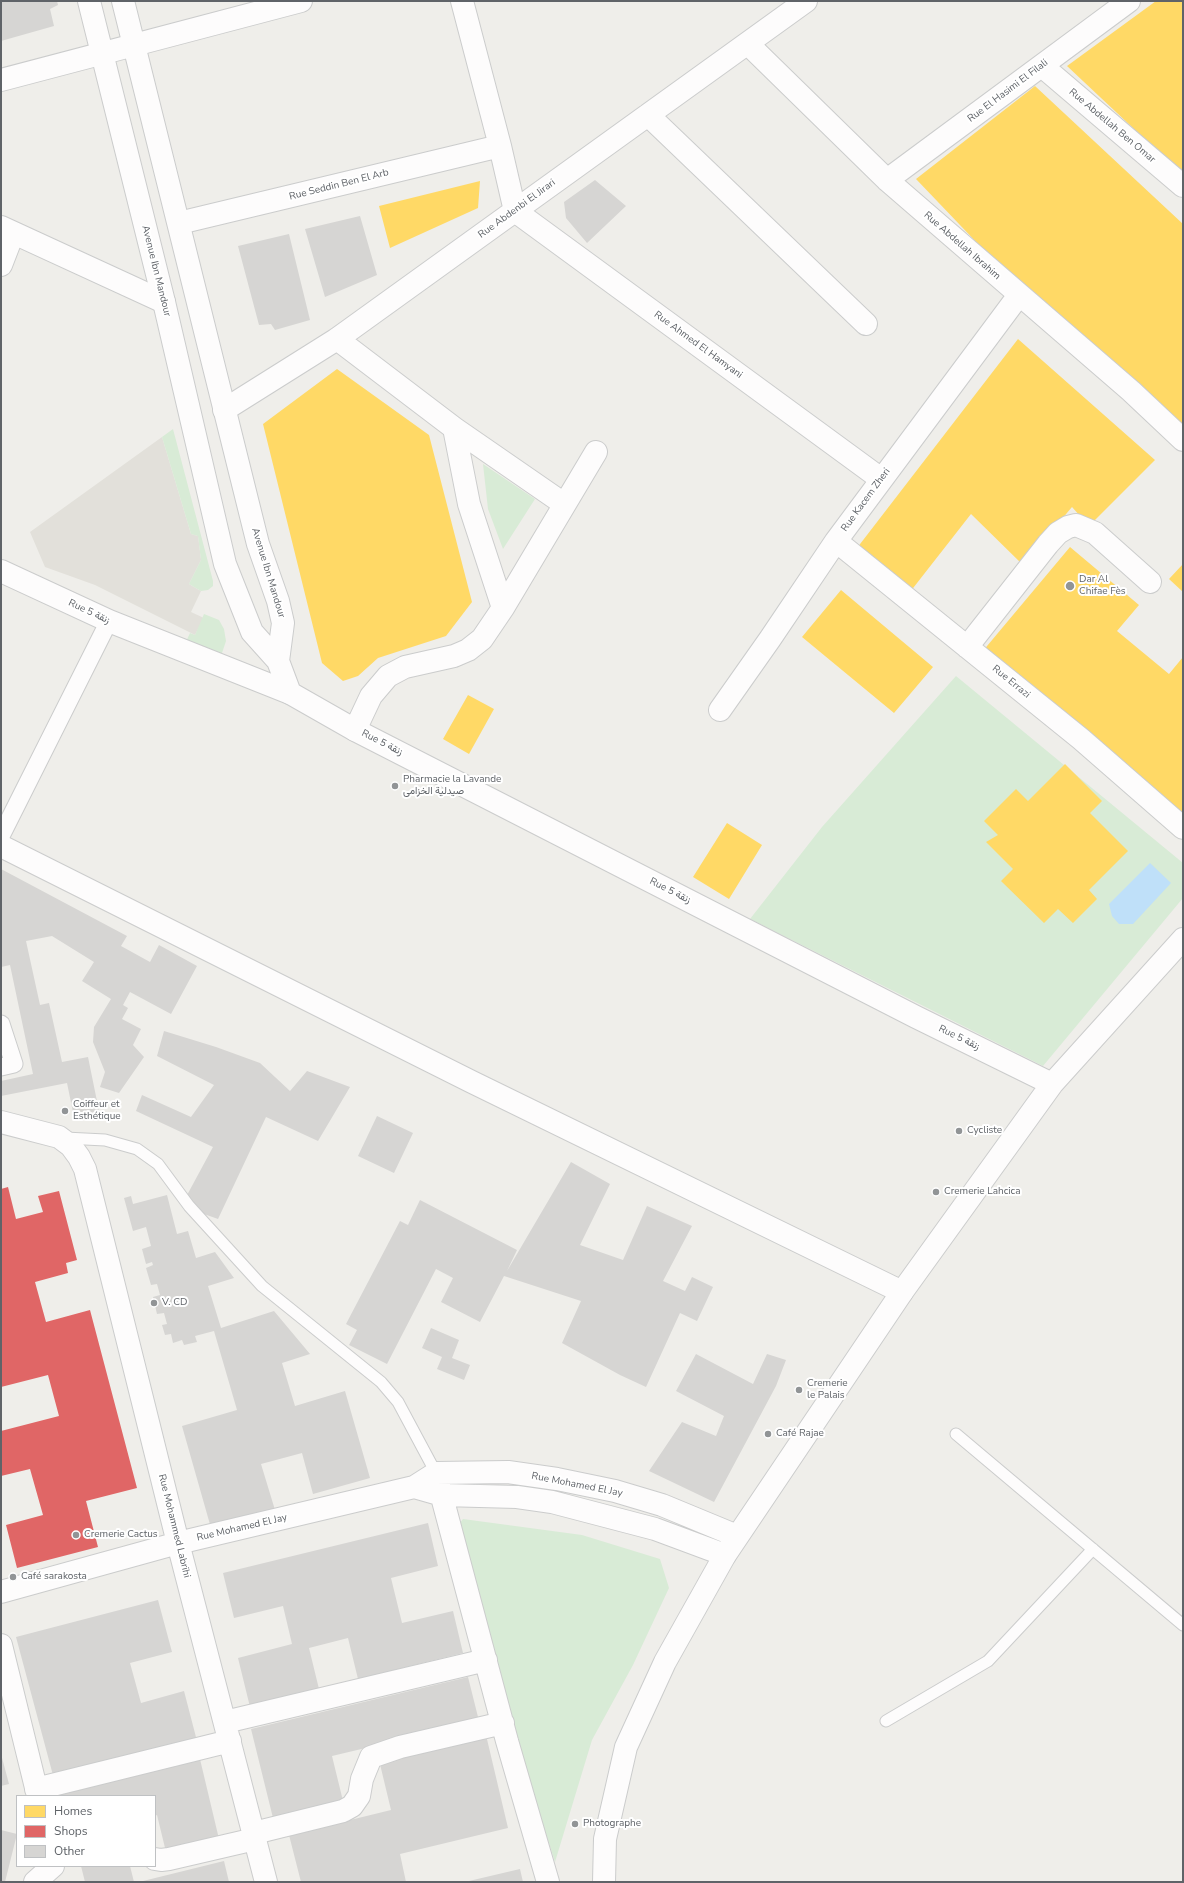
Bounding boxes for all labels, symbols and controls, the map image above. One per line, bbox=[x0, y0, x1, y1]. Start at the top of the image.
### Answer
street label: Rue El Hasimi El Filali bbox=[965, 57, 1051, 125]
street label: Rue Abdellah Ben Omar bbox=[1066, 86, 1158, 166]
street label: Rue Seddin Ben El Arb bbox=[288, 167, 390, 203]
street label: Rue Abdenbi El Jirari bbox=[476, 177, 558, 241]
street label: Rue Abdellah Ibrahim bbox=[921, 209, 1003, 283]
street label: Avenue Ibn Mandour bbox=[139, 224, 173, 318]
street label: Rue Ahmed El Hamyani bbox=[651, 309, 745, 381]
street label: Rue Kacem Zheri bbox=[839, 466, 893, 534]
street label: Avenue Ibn Mandour bbox=[249, 527, 287, 619]
place label: Dar Al Chifae Fès bbox=[1079, 574, 1126, 598]
marker: Dar Al Chifae Fès bbox=[1064, 580, 1076, 592]
street label: Rue 5 زنقة bbox=[66, 597, 112, 627]
street label: Rue Errazi bbox=[990, 663, 1032, 701]
street label: Rue 5 زنقة bbox=[359, 728, 405, 758]
place label: Pharmacie la Lavande صيدلية الخزامى bbox=[403, 774, 501, 798]
marker: Pharmacie la Lavande صيدلية الخزامى bbox=[390, 781, 400, 791]
street label: Rue 5 زنقة bbox=[647, 876, 693, 906]
street label: Rue 5 زنقة bbox=[936, 1023, 982, 1053]
place label: Coiffeur et Esthétique bbox=[73, 1099, 121, 1122]
marker: Coiffeur et Esthétique bbox=[60, 1106, 70, 1116]
place label: Cycliste bbox=[967, 1125, 1002, 1137]
marker: Cycliste bbox=[954, 1126, 964, 1136]
place label: Cremerie Lahcica bbox=[944, 1186, 1020, 1198]
marker: Cremerie Lahcica bbox=[931, 1187, 941, 1197]
place label: V. CD bbox=[162, 1297, 187, 1309]
marker: V. CD bbox=[149, 1298, 159, 1308]
place label: Cremerie le Palais bbox=[807, 1378, 848, 1402]
marker: Cremerie le Palais bbox=[794, 1385, 804, 1395]
place label: Café Rajae bbox=[776, 1428, 824, 1440]
marker: Café Rajae bbox=[763, 1429, 773, 1439]
street label: Rue Mohamed El Jay bbox=[530, 1470, 624, 1500]
street label: Rue Mohammed Labrihi bbox=[155, 1473, 193, 1579]
street label: Rue Mohamed El Jay bbox=[196, 1512, 288, 1544]
place label: Cremerie Cactus bbox=[84, 1529, 158, 1541]
marker: Cremerie Cactus bbox=[71, 1530, 81, 1540]
place label: Café sarakosta bbox=[21, 1571, 87, 1583]
marker: Café sarakosta bbox=[8, 1572, 18, 1582]
legend bbox=[16, 1795, 156, 1867]
text: Homes bbox=[54, 1803, 92, 1819]
place label: Photographe bbox=[583, 1818, 641, 1830]
marker: Photographe bbox=[570, 1819, 580, 1829]
text: Shops bbox=[54, 1823, 88, 1839]
text: Other bbox=[54, 1843, 85, 1859]

